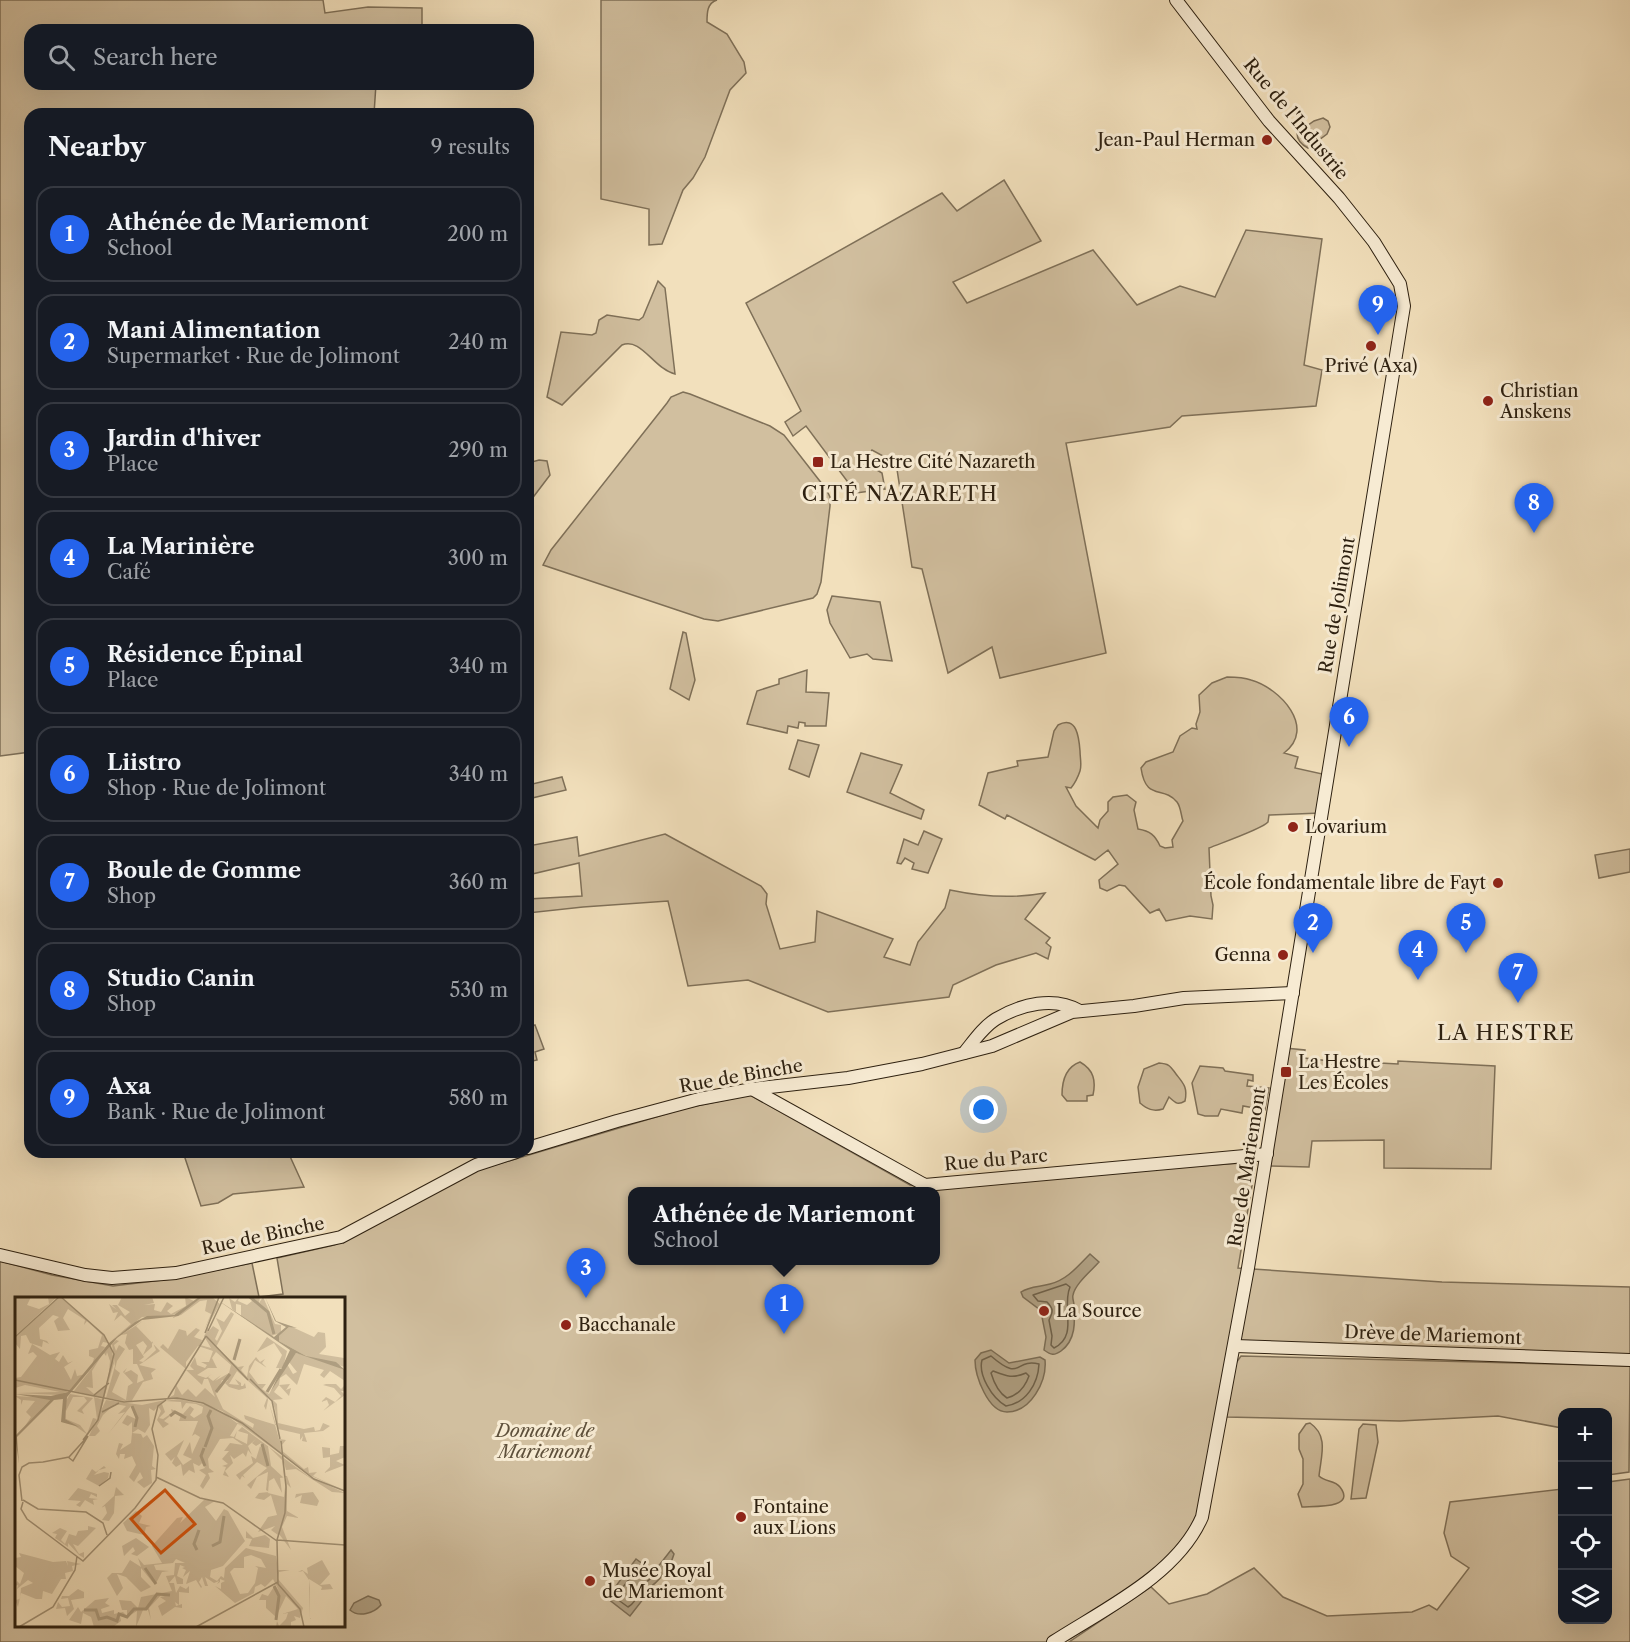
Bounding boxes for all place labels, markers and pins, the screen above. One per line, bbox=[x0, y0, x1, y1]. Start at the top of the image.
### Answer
place label: Jean-Paul Herman bbox=[1094, 129, 1255, 151]
marker: Jean-Paul Herman bbox=[1260, 133, 1274, 147]
pin: 9 bbox=[1358, 286, 1398, 335]
marker: Privé (Axa) bbox=[1364, 339, 1378, 353]
place label: Privé (Axa) bbox=[1325, 355, 1417, 377]
place label: Christian Anskens bbox=[1499, 380, 1579, 423]
marker: Christian Anskens bbox=[1481, 394, 1495, 408]
place label: La Hestre Cité Nazareth bbox=[830, 451, 1036, 473]
marker: La Hestre Cité Nazareth bbox=[811, 455, 825, 469]
pin: 8 bbox=[1514, 484, 1553, 533]
pin: 6 bbox=[1330, 698, 1368, 747]
place label: Lovarium bbox=[1305, 816, 1387, 838]
marker: Lovarium bbox=[1286, 820, 1300, 834]
place label: École fondamentale libre de Fayt bbox=[1203, 871, 1487, 894]
marker: École fondamentale libre de Fayt bbox=[1491, 876, 1505, 890]
pin: 2 bbox=[1294, 904, 1332, 953]
pin: 5 bbox=[1446, 904, 1486, 953]
pin: 4 bbox=[1398, 930, 1438, 980]
place label: Genna bbox=[1214, 944, 1271, 966]
marker: Genna bbox=[1276, 948, 1290, 962]
pin: 7 bbox=[1498, 954, 1538, 1003]
place label: La Hestre Les Écoles bbox=[1298, 1051, 1389, 1094]
marker: La Hestre Les Écoles bbox=[1279, 1065, 1293, 1079]
pin: 3 bbox=[566, 1248, 606, 1298]
pin: 1 bbox=[764, 1284, 804, 1334]
place label: La Source bbox=[1056, 1300, 1142, 1322]
marker: La Source bbox=[1037, 1304, 1051, 1318]
place label: Bacchanale bbox=[578, 1314, 676, 1336]
marker: Bacchanale bbox=[559, 1318, 573, 1332]
place label: Fontaine aux Lions bbox=[753, 1496, 836, 1539]
marker: Fontaine aux Lions bbox=[734, 1510, 748, 1524]
place label: Musée Royal de Mariemont bbox=[602, 1560, 725, 1603]
marker: Musée Royal de Mariemont bbox=[583, 1574, 597, 1588]

